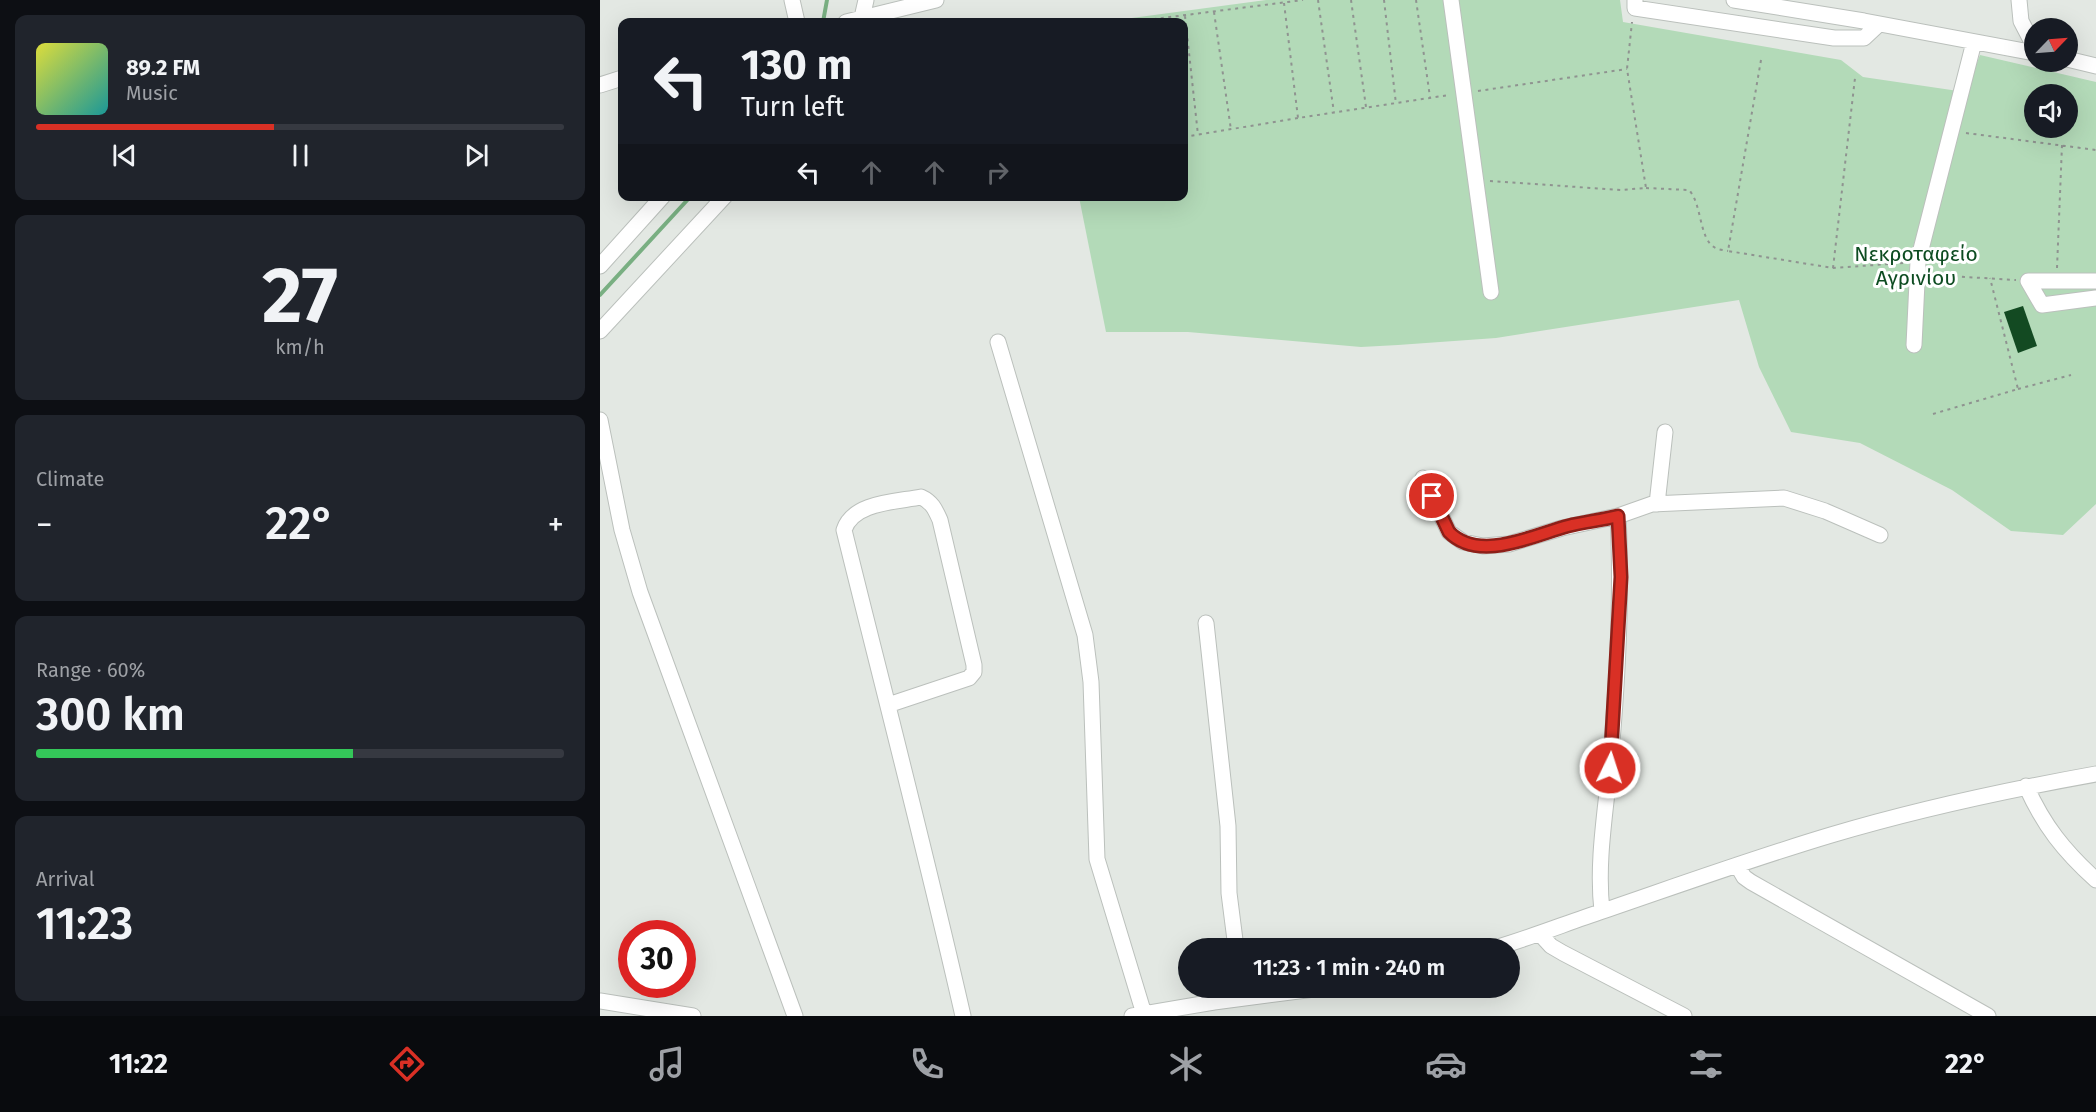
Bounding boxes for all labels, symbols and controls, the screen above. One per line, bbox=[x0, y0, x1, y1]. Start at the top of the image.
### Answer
north arrow bbox=[2024, 18, 2078, 72]
map controls bbox=[2024, 18, 2078, 138]
text: 130 m bbox=[741, 40, 852, 90]
icon: left bbox=[642, 42, 720, 120]
text: 89.2 FM bbox=[126, 54, 200, 81]
text: Music bbox=[126, 81, 178, 105]
button: sound bbox=[2024, 84, 2078, 138]
text: Turn left bbox=[741, 91, 844, 123]
icon: previous bbox=[108, 139, 141, 172]
icon: pause bbox=[284, 139, 317, 172]
icon: next bbox=[460, 139, 493, 172]
icon: left bbox=[792, 156, 825, 189]
icon: ahead bbox=[855, 156, 888, 189]
icon: ahead bbox=[918, 156, 951, 189]
icon: right bbox=[981, 156, 1014, 189]
park label: Νεκροταφείο Αγρινίου bbox=[1854, 241, 1978, 291]
text: 27 bbox=[262, 249, 338, 343]
text: km/h bbox=[275, 335, 325, 359]
text: Climate bbox=[36, 467, 104, 491]
pin bbox=[1406, 470, 1457, 521]
icon: arrive bbox=[1415, 479, 1448, 512]
text: 22° bbox=[265, 497, 335, 551]
text: − bbox=[36, 505, 53, 545]
text: + bbox=[548, 505, 564, 545]
text: Range · 60% bbox=[36, 658, 145, 682]
text: 300 km bbox=[36, 688, 185, 742]
position arrow bbox=[1578, 736, 1642, 800]
text: Arrival bbox=[36, 867, 95, 891]
text: 11:23 bbox=[36, 897, 133, 951]
speed limit sign: 30 bbox=[618, 920, 696, 998]
text: 11:23 · 1 min · 240 m bbox=[1253, 954, 1445, 981]
icon: directions bbox=[386, 1043, 428, 1085]
icon: music bbox=[646, 1043, 688, 1085]
icon: phone bbox=[906, 1043, 948, 1085]
icon: climate bbox=[1165, 1043, 1207, 1085]
icon: car bbox=[1425, 1043, 1467, 1085]
icon: filters bbox=[1685, 1043, 1727, 1085]
text: 11:22 bbox=[109, 1048, 168, 1080]
text: 22° bbox=[1945, 1048, 1987, 1080]

